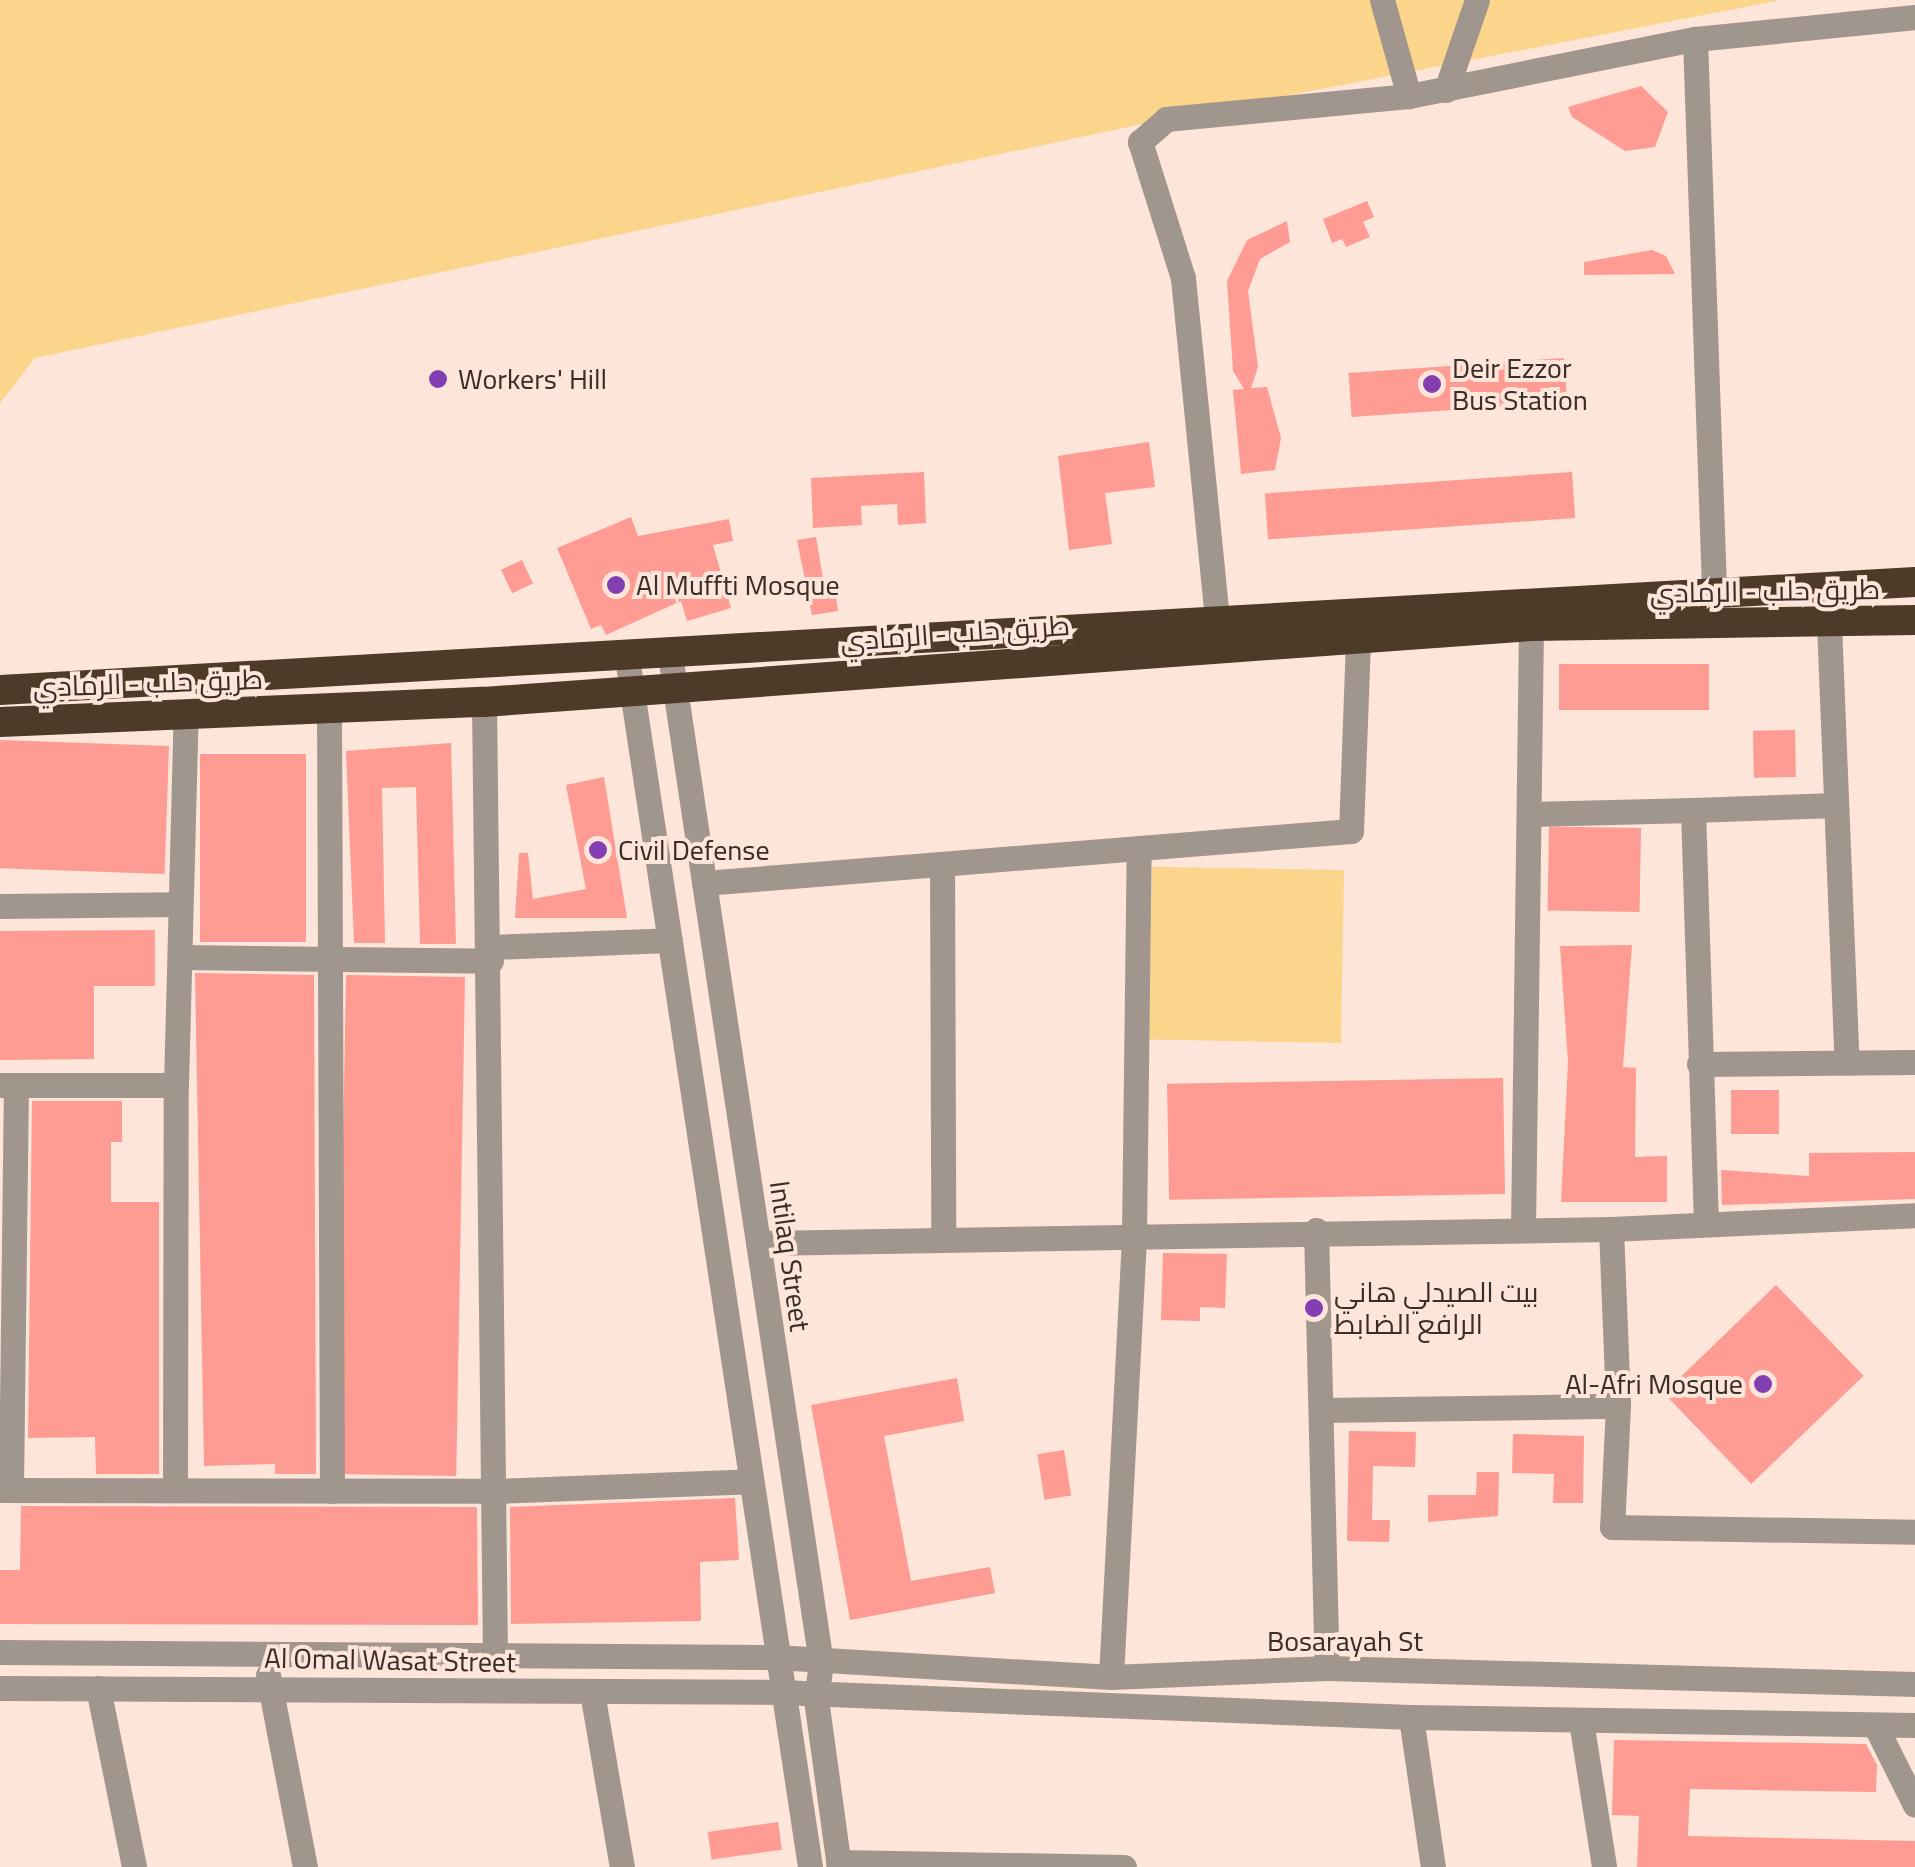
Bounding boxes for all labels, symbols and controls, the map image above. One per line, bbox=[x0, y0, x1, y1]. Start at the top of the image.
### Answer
place label: Deir Ezzor Bus Station bbox=[1452, 351, 1588, 417]
place label: Workers' Hill bbox=[458, 362, 607, 396]
marker: Workers' Hill bbox=[427, 368, 449, 390]
marker: Deir Ezzor Bus Station bbox=[1421, 373, 1443, 395]
place label: Al Muffti Mosque bbox=[636, 568, 840, 602]
street label: طريق حلب - الرمادي bbox=[1650, 572, 1880, 610]
marker: Al Muffti Mosque bbox=[605, 574, 627, 596]
street label: طريق حلب - الرمادي bbox=[839, 608, 1071, 658]
street label: طريق حلب - الرمادي bbox=[32, 662, 264, 704]
place label: Civil Defense bbox=[618, 833, 770, 867]
marker: Civil Defense bbox=[587, 839, 609, 861]
street label: Intilaq Street bbox=[763, 1179, 817, 1333]
place label: بيت الصيدلي هاني الرافع الضابط bbox=[1334, 1275, 1539, 1341]
marker: بيت الصيدلي هاني الرافع الضابط bbox=[1303, 1297, 1325, 1319]
place label: Al-Afri Mosque bbox=[1565, 1367, 1743, 1401]
marker: Al-Afri Mosque bbox=[1752, 1373, 1774, 1395]
street label: Bosarayah St bbox=[1267, 1624, 1423, 1658]
street label: Al Omal Wasat Street bbox=[264, 1641, 516, 1679]

